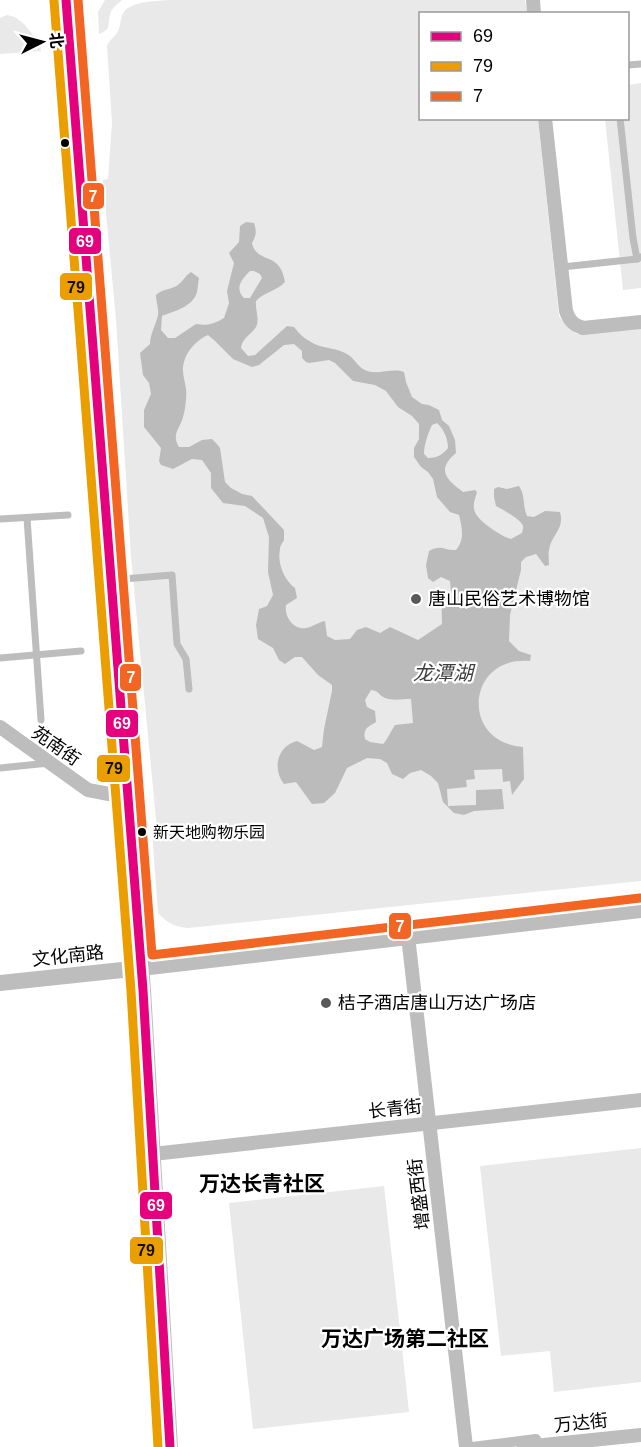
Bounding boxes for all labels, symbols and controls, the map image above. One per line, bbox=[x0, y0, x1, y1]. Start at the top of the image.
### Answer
north arrow bbox=[12, 12, 72, 72]
legend bbox=[419, 12, 629, 120]
text: 69 bbox=[473, 26, 493, 46]
text: 北 bbox=[47, 32, 66, 49]
text: 79 bbox=[473, 56, 493, 76]
text: 7 bbox=[473, 86, 483, 106]
unlabelled marker bbox=[59, 137, 71, 149]
line badge: 7 bbox=[82, 182, 105, 210]
text: 7 bbox=[89, 188, 98, 205]
line badge: 69 bbox=[68, 227, 102, 255]
text: 69 bbox=[76, 233, 94, 250]
line badge: 79 bbox=[59, 272, 93, 301]
text: 79 bbox=[67, 279, 85, 296]
place label: 唐山民俗艺术博物馆 bbox=[428, 589, 590, 609]
marker: 唐山民俗艺术博物馆 bbox=[409, 592, 423, 606]
water label: 龙潭湖 bbox=[413, 662, 476, 684]
line badge: 7 bbox=[119, 663, 142, 692]
text: 7 bbox=[127, 669, 136, 686]
line badge: 69 bbox=[105, 709, 139, 738]
text: 69 bbox=[113, 715, 131, 732]
street label: 苑南街 bbox=[28, 722, 84, 770]
line badge: 79 bbox=[96, 754, 131, 783]
text: 79 bbox=[105, 760, 123, 777]
place label: 新天地购物乐园 bbox=[153, 824, 265, 841]
marker: 新天地购物乐园 bbox=[136, 826, 148, 838]
line badge: 7 bbox=[388, 912, 412, 940]
text: 7 bbox=[396, 918, 405, 935]
street label: 文化南路 bbox=[31, 942, 105, 970]
place label: 桔子酒店唐山万达广场店 bbox=[338, 993, 536, 1013]
marker: 桔子酒店唐山万达广场店 bbox=[319, 996, 333, 1010]
street label: 长青街 bbox=[367, 1096, 423, 1122]
street label: 增盛西街 bbox=[405, 1157, 433, 1231]
district label: 万达长青社区 bbox=[199, 1172, 325, 1195]
line badge: 69 bbox=[139, 1191, 173, 1220]
text: 69 bbox=[147, 1197, 165, 1214]
line badge: 79 bbox=[129, 1236, 164, 1265]
text: 79 bbox=[137, 1242, 155, 1259]
district label: 万达广场第二社区 bbox=[321, 1327, 489, 1350]
street label: 万达街 bbox=[553, 1410, 609, 1436]

